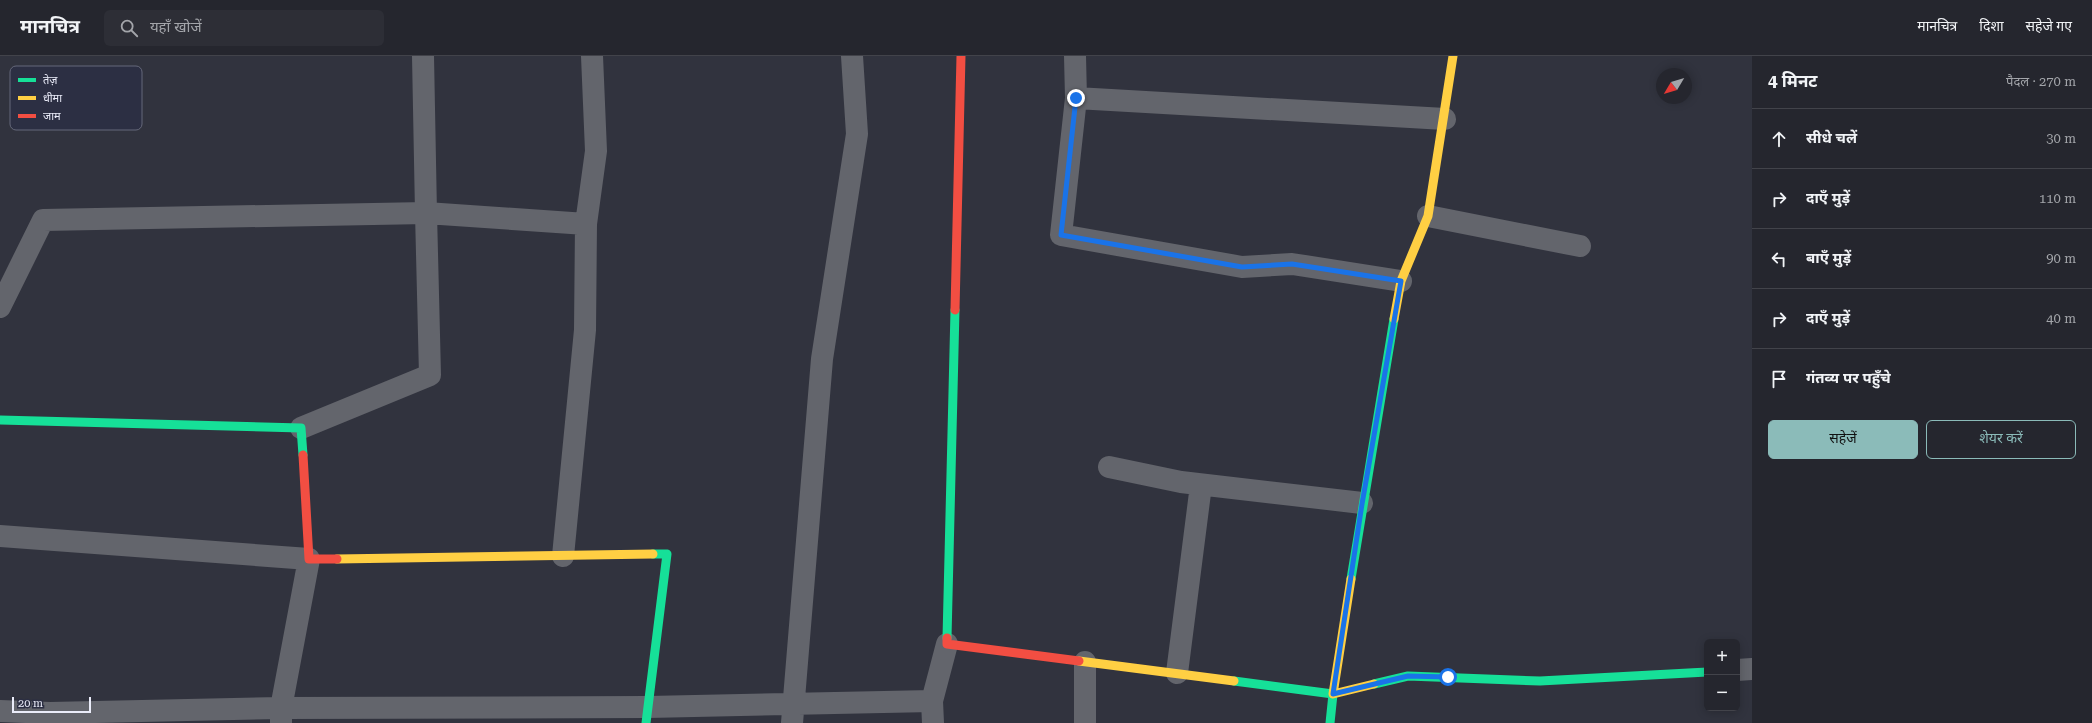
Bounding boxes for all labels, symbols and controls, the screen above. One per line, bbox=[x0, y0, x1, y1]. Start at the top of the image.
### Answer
search box bbox=[104, 10, 384, 46]
text: मानचित्र bbox=[20, 15, 80, 38]
icon: search bbox=[118, 17, 140, 39]
text: यहाँ खोजें bbox=[150, 18, 202, 36]
text: मानचित्र bbox=[1917, 18, 1957, 34]
text: दिशा bbox=[1979, 18, 2004, 34]
text: सहेजे गए bbox=[2026, 18, 2072, 34]
legend bbox=[10, 66, 142, 130]
north arrow bbox=[1656, 68, 1692, 104]
text: 4 मिनट bbox=[1768, 71, 1818, 91]
text: तेज़ bbox=[43, 74, 58, 87]
text: पैदल · 270 m bbox=[2006, 74, 2076, 89]
route end bbox=[1067, 89, 1085, 107]
text: धीमा bbox=[43, 92, 62, 105]
text: जाम bbox=[43, 110, 61, 123]
icon: ahead bbox=[1768, 128, 1790, 150]
text: सीधे चलें bbox=[1806, 129, 1857, 147]
text: 30 m bbox=[2046, 131, 2076, 146]
icon: right bbox=[1768, 188, 1790, 210]
text: दाएँ मुड़ें bbox=[1806, 189, 1850, 207]
text: 110 m bbox=[2039, 191, 2076, 206]
icon: left bbox=[1768, 248, 1790, 270]
text: बाएँ मुड़ें bbox=[1806, 249, 1851, 267]
text: 90 m bbox=[2046, 251, 2076, 266]
icon: right bbox=[1768, 308, 1790, 330]
text: दाएँ मुड़ें bbox=[1806, 309, 1850, 327]
text: 40 m bbox=[2046, 311, 2076, 326]
icon: arrive bbox=[1768, 368, 1790, 390]
text: गंतव्य पर पहुँचे bbox=[1806, 369, 1891, 387]
button: सहेजें bbox=[1768, 420, 1918, 459]
button: शेयर करें bbox=[1926, 420, 2076, 459]
map controls bbox=[1704, 639, 1740, 711]
button: + bbox=[1704, 639, 1740, 675]
route start bbox=[1439, 668, 1457, 686]
button: − bbox=[1704, 675, 1740, 711]
scale bar bbox=[12, 695, 91, 714]
text: 20 m bbox=[18, 697, 43, 710]

